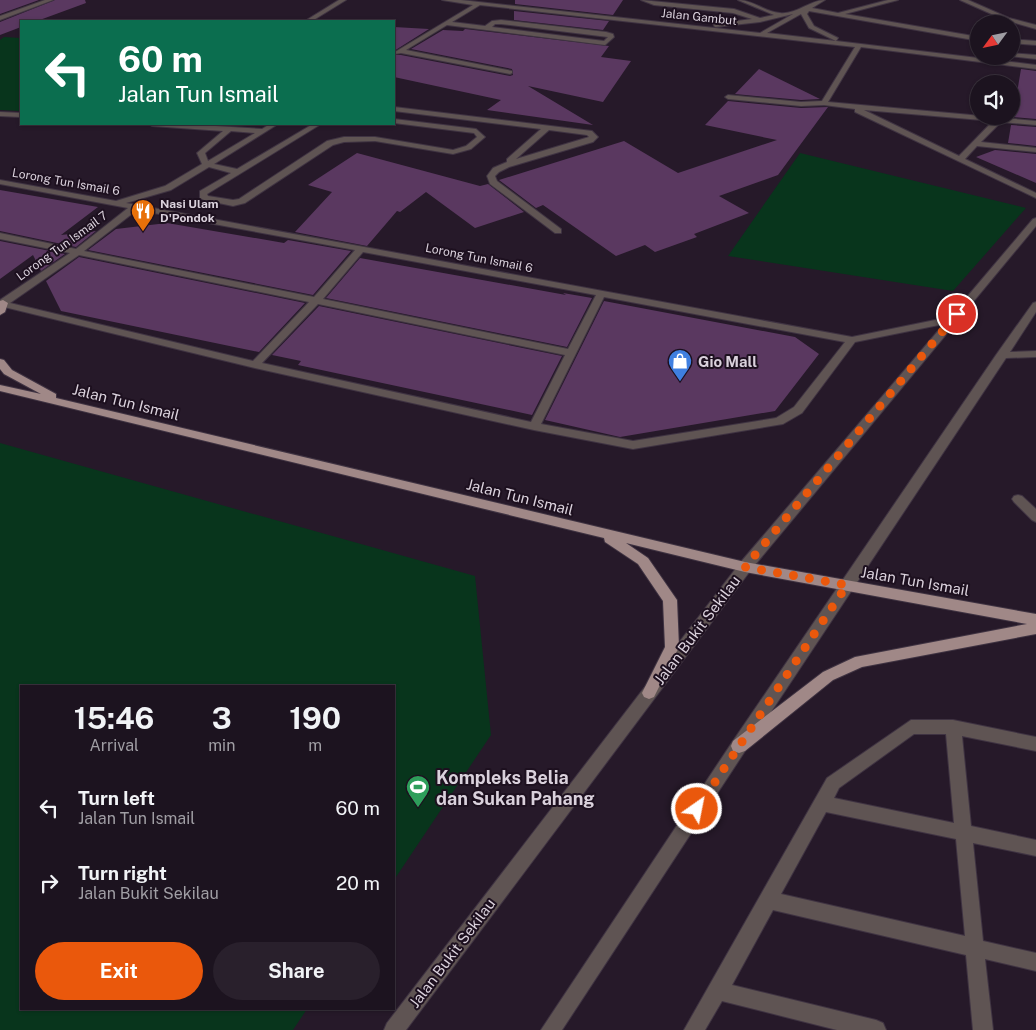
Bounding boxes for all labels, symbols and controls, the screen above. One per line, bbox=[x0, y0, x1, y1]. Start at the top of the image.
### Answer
street label: Jalan Gambut bbox=[661, 6, 738, 28]
north arrow bbox=[970, 15, 1020, 65]
map controls bbox=[970, 15, 1020, 125]
text: 60 m bbox=[118, 39, 203, 80]
icon: left bbox=[35, 40, 100, 105]
button: sound bbox=[970, 75, 1020, 125]
text: Jalan Tun Ismail bbox=[118, 81, 279, 107]
street label: Lorong Tun Ismail 6 bbox=[11, 166, 121, 198]
place label: Nasi Ulam D'Pondok bbox=[160, 197, 219, 225]
restaurant icon: Nasi Ulam D'Pondok bbox=[130, 198, 156, 232]
street label: Lorong Tun Ismail 7 bbox=[14, 208, 110, 284]
street label: Lorong Tun Ismail 6 bbox=[424, 241, 534, 275]
pin bbox=[936, 293, 978, 335]
icon: arrive bbox=[943, 300, 971, 328]
shop icon: Gio Mall bbox=[667, 348, 693, 382]
place label: Gio Mall bbox=[698, 353, 757, 370]
street label: Jalan Tun Ismail bbox=[71, 380, 181, 424]
street label: Jalan Tun Ismail bbox=[465, 475, 575, 519]
street label: Jalan Tun Ismail bbox=[859, 563, 971, 599]
street label: Jalan Bukit Sekilau bbox=[651, 572, 743, 688]
text: 15:46 bbox=[74, 700, 154, 736]
text: 3 bbox=[212, 700, 232, 736]
text: 190 bbox=[289, 700, 341, 736]
text: Arrival bbox=[89, 736, 139, 755]
text: min bbox=[208, 736, 235, 755]
text: m bbox=[308, 736, 322, 755]
place label: Kompleks Belia dan Sukan Pahang bbox=[436, 767, 595, 809]
sports icon: Kompleks Belia dan Sukan Pahang bbox=[405, 774, 431, 808]
position arrow bbox=[670, 782, 722, 834]
text: Turn left bbox=[78, 787, 155, 809]
icon: left bbox=[35, 794, 63, 822]
text: 60 m bbox=[336, 797, 380, 819]
text: Jalan Tun Ismail bbox=[78, 809, 195, 828]
text: Turn right bbox=[78, 862, 167, 884]
icon: right bbox=[35, 869, 63, 897]
text: 20 m bbox=[336, 872, 380, 894]
text: Jalan Bukit Sekilau bbox=[78, 884, 219, 903]
street label: Jalan Bukit Sekilau bbox=[406, 895, 498, 1011]
button: Exit bbox=[35, 942, 203, 1000]
button: Share bbox=[213, 942, 380, 1000]

